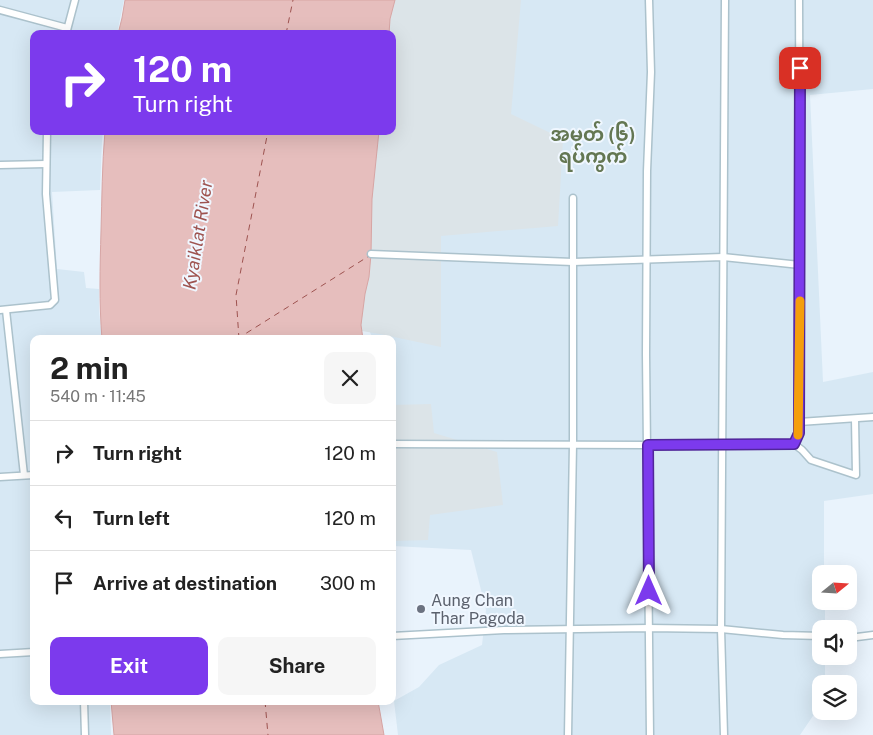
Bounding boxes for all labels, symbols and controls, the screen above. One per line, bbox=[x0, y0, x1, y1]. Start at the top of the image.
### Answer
pin bbox=[779, 47, 821, 89]
text: 120 m bbox=[133, 49, 232, 90]
icon: right bbox=[50, 50, 115, 115]
icon: arrive bbox=[786, 54, 814, 82]
text: Turn right bbox=[133, 91, 233, 117]
district label: အမှတ် (၆) ရပ်ကွက် bbox=[550, 121, 636, 172]
water label: Kyaiklat River bbox=[178, 178, 217, 291]
text: 2 min bbox=[50, 350, 129, 386]
button: close bbox=[324, 352, 376, 404]
text: 540 m · 11:45 bbox=[50, 387, 146, 406]
icon: right bbox=[50, 439, 78, 467]
text: Turn right bbox=[93, 442, 182, 464]
text: 120 m bbox=[324, 442, 376, 464]
icon: left bbox=[50, 504, 78, 532]
text: Turn left bbox=[93, 507, 170, 529]
text: 120 m bbox=[324, 507, 376, 529]
position arrow bbox=[622, 564, 674, 616]
north arrow bbox=[812, 565, 858, 610]
map controls bbox=[812, 565, 857, 720]
icon: arrive bbox=[50, 569, 78, 597]
text: Arrive at destination bbox=[93, 572, 277, 594]
text: 300 m bbox=[320, 572, 376, 594]
place label: Aung Chan Thar Pagoda bbox=[431, 591, 525, 628]
marker: Aung Chan Thar Pagoda bbox=[415, 603, 427, 615]
button: sound bbox=[812, 620, 857, 665]
button: Exit bbox=[50, 637, 208, 695]
button: Share bbox=[218, 637, 376, 695]
button: layers bbox=[812, 675, 857, 720]

